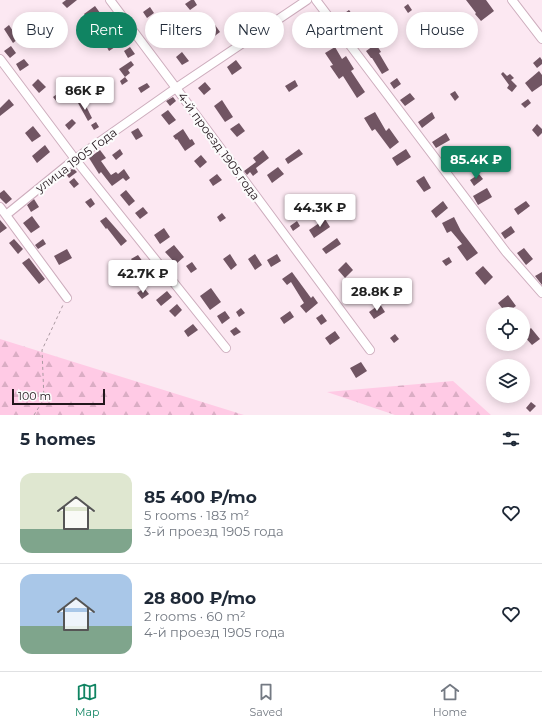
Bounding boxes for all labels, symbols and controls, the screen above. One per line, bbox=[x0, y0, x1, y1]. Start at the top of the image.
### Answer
chip: Buy bbox=[12, 12, 68, 48]
chip: Rent bbox=[76, 12, 137, 48]
chip: Filters bbox=[145, 12, 216, 48]
chip: New bbox=[224, 12, 284, 48]
chip: Apartment bbox=[292, 12, 398, 48]
chip: House bbox=[406, 12, 478, 48]
pin: 86K ₽ bbox=[57, 77, 113, 111]
text: 86K ₽ bbox=[65, 82, 105, 98]
street label: 4-й проезд 1905 года bbox=[175, 89, 263, 203]
street label: улица 1905 Года bbox=[32, 125, 120, 196]
pin: 85.4K ₽ bbox=[439, 146, 513, 180]
text: 85.4K ₽ bbox=[450, 151, 502, 167]
pin: 44.3K ₽ bbox=[283, 194, 357, 228]
text: 44.3K ₽ bbox=[294, 199, 346, 215]
pin: 42.7K ₽ bbox=[106, 260, 180, 294]
text: 42.7K ₽ bbox=[117, 265, 169, 281]
pin: 28.8K ₽ bbox=[340, 278, 414, 312]
text: 28.8K ₽ bbox=[351, 283, 403, 299]
map controls bbox=[486, 307, 530, 403]
button: locate bbox=[486, 307, 530, 351]
button: layers bbox=[486, 359, 530, 403]
scale bar bbox=[12, 387, 105, 406]
text: 100 m bbox=[18, 389, 51, 403]
icon: filters bbox=[500, 428, 522, 450]
text: 5 homes bbox=[20, 429, 96, 449]
text: 85 400 ₽/mo bbox=[144, 487, 257, 507]
icon: home bbox=[52, 489, 100, 537]
icon: heart bbox=[500, 502, 522, 524]
text: 5 rooms · 183 m² bbox=[144, 507, 249, 523]
text: 3-й проезд 1905 года bbox=[144, 523, 284, 539]
text: 28 800 ₽/mo bbox=[144, 588, 256, 608]
icon: home bbox=[52, 590, 100, 638]
icon: heart bbox=[500, 603, 522, 625]
text: 2 rooms · 60 m² bbox=[144, 608, 246, 624]
text: 4-й проезд 1905 года bbox=[144, 624, 285, 640]
tab: Map bbox=[75, 681, 100, 719]
tab: Saved bbox=[250, 681, 283, 719]
tab: Home bbox=[433, 681, 467, 719]

